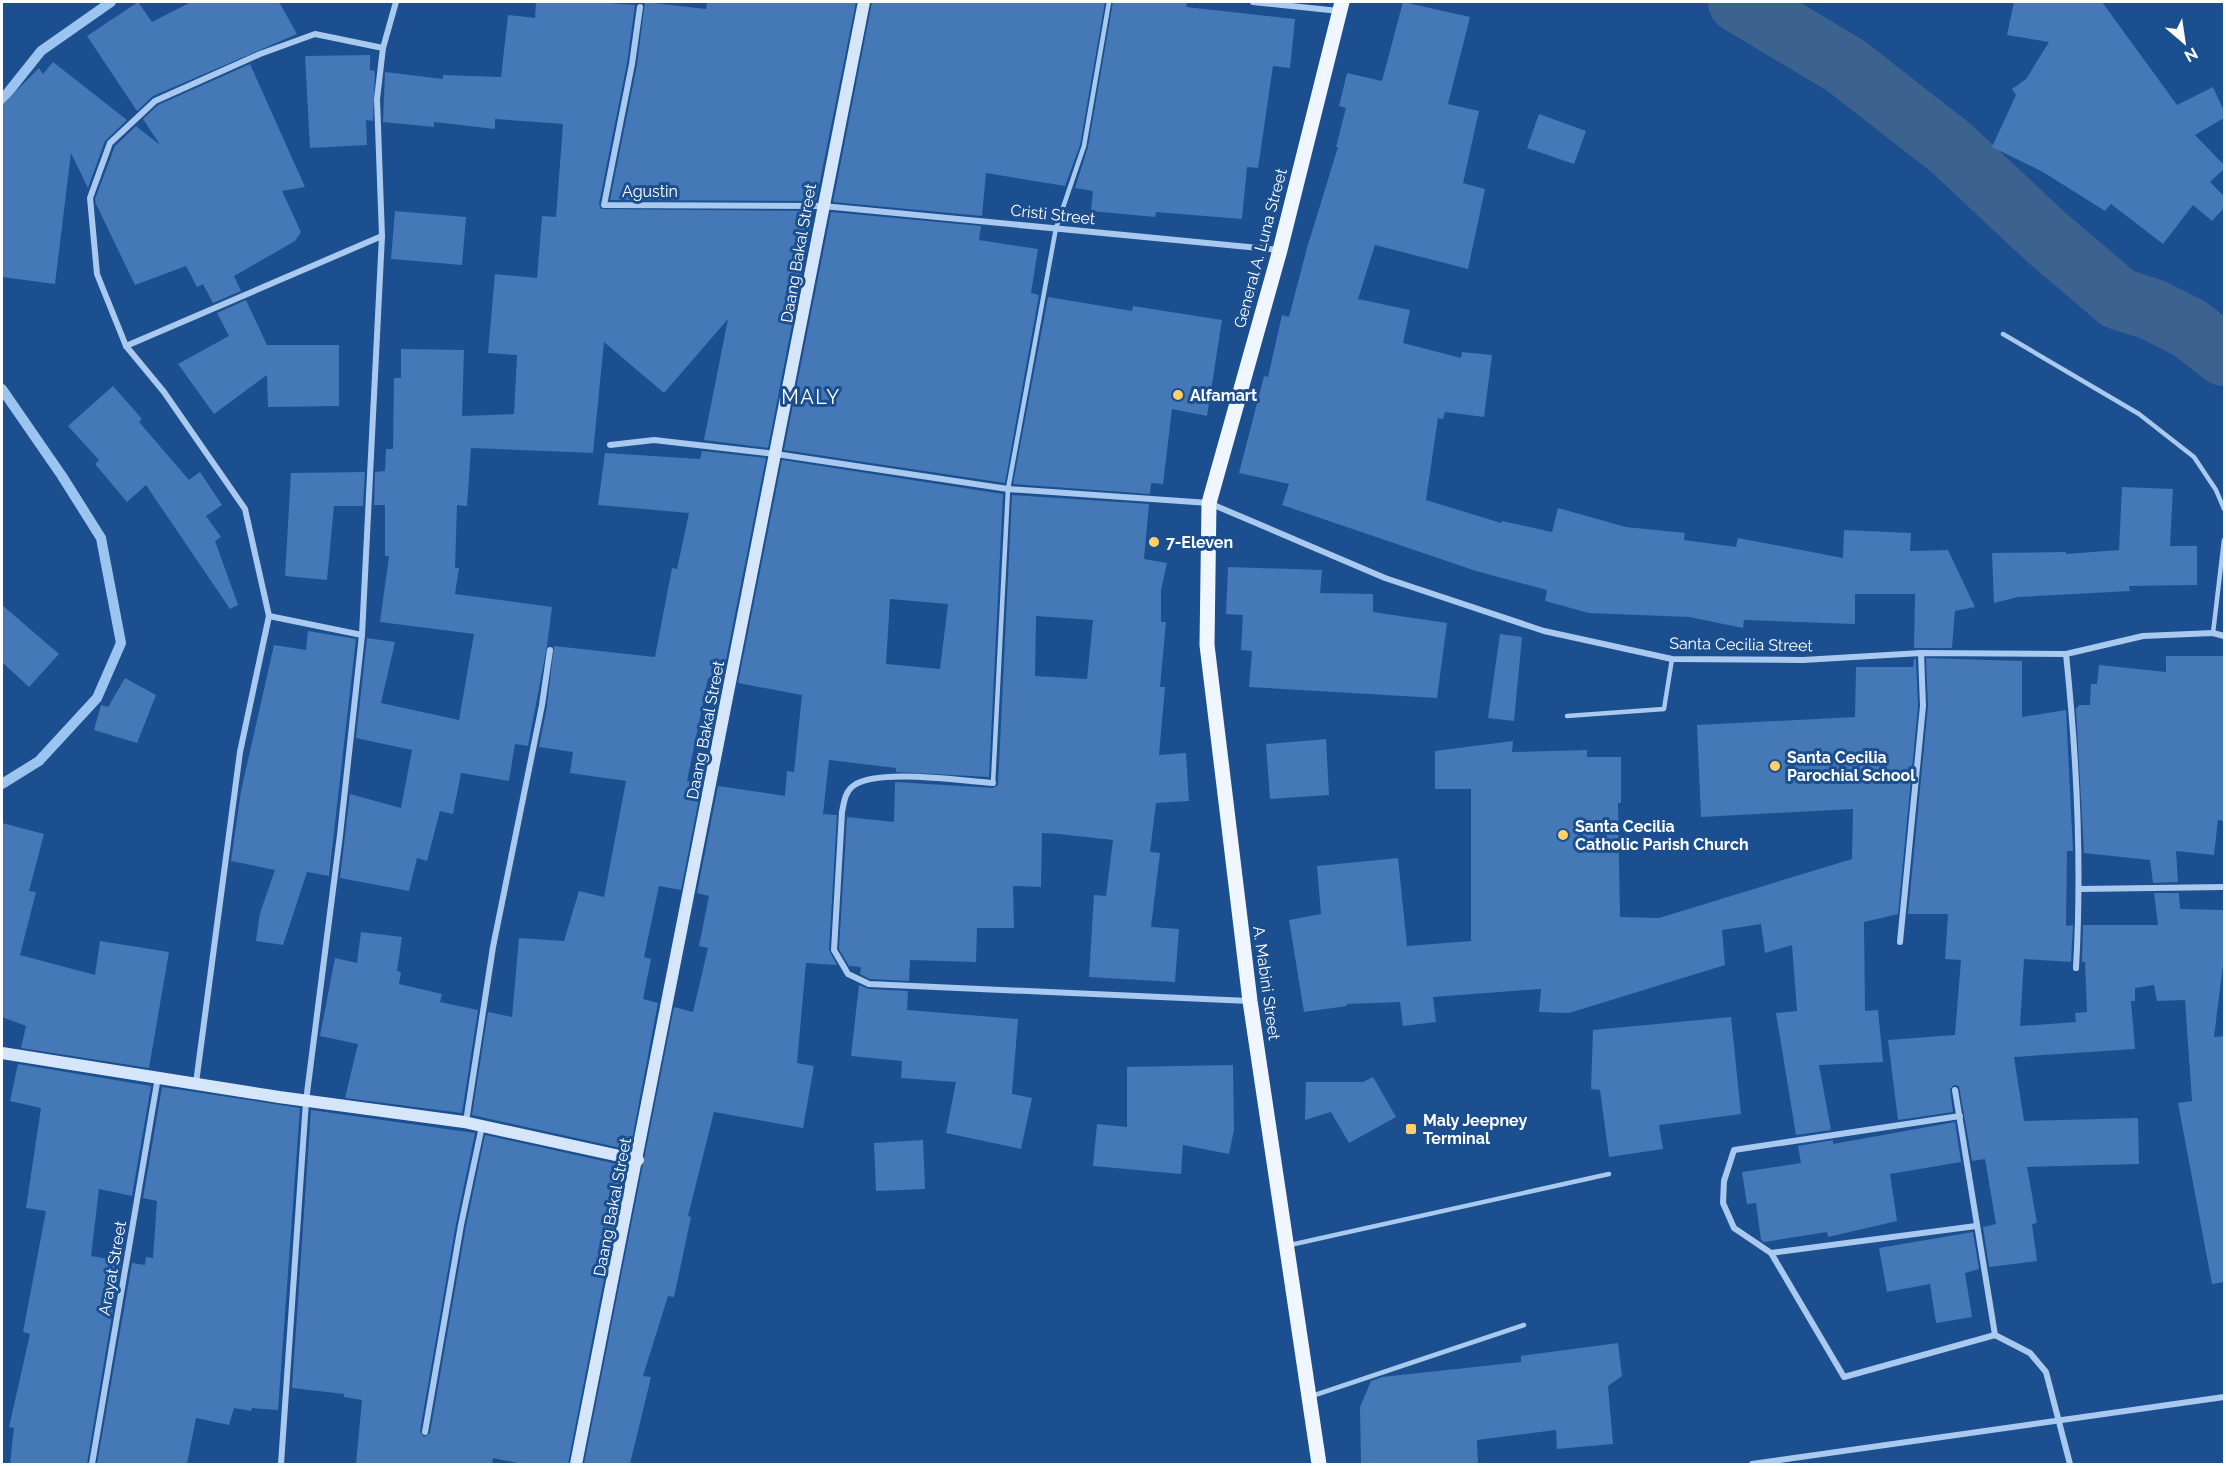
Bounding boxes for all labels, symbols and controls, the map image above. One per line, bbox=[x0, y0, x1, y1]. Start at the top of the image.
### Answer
north arrow bbox=[2154, 12, 2214, 72]
text: N bbox=[2181, 43, 2201, 66]
street label: General A. Luna Street bbox=[1230, 166, 1291, 330]
street label: Daang Bakal Street bbox=[777, 181, 820, 324]
street label: Agustin bbox=[622, 182, 678, 201]
street label: Cristi Street bbox=[1010, 201, 1097, 228]
district label: MALY bbox=[781, 385, 841, 409]
place label: Alfamart bbox=[1190, 386, 1257, 405]
marker: Alfamart bbox=[1171, 388, 1185, 402]
place label: 7-Eleven bbox=[1166, 533, 1233, 552]
marker: 7-Eleven bbox=[1147, 535, 1161, 549]
street label: Santa Cecilia Street bbox=[1669, 634, 1814, 655]
street label: Daang Bakal Street bbox=[683, 658, 728, 801]
place label: Santa Cecilia Parochial School bbox=[1787, 748, 1916, 785]
marker: Santa Cecilia Parochial School bbox=[1768, 759, 1782, 773]
place label: Santa Cecilia Catholic Parish Church bbox=[1575, 817, 1749, 854]
marker: Santa Cecilia Catholic Parish Church bbox=[1556, 828, 1570, 842]
street label: A. Mabini Street bbox=[1249, 925, 1284, 1042]
place label: Maly Jeepney Terminal bbox=[1423, 1111, 1527, 1148]
marker: Maly Jeepney Terminal bbox=[1404, 1122, 1418, 1136]
street label: Daang Bakal Street bbox=[590, 1135, 635, 1278]
street label: Arayat Street bbox=[95, 1219, 130, 1317]

